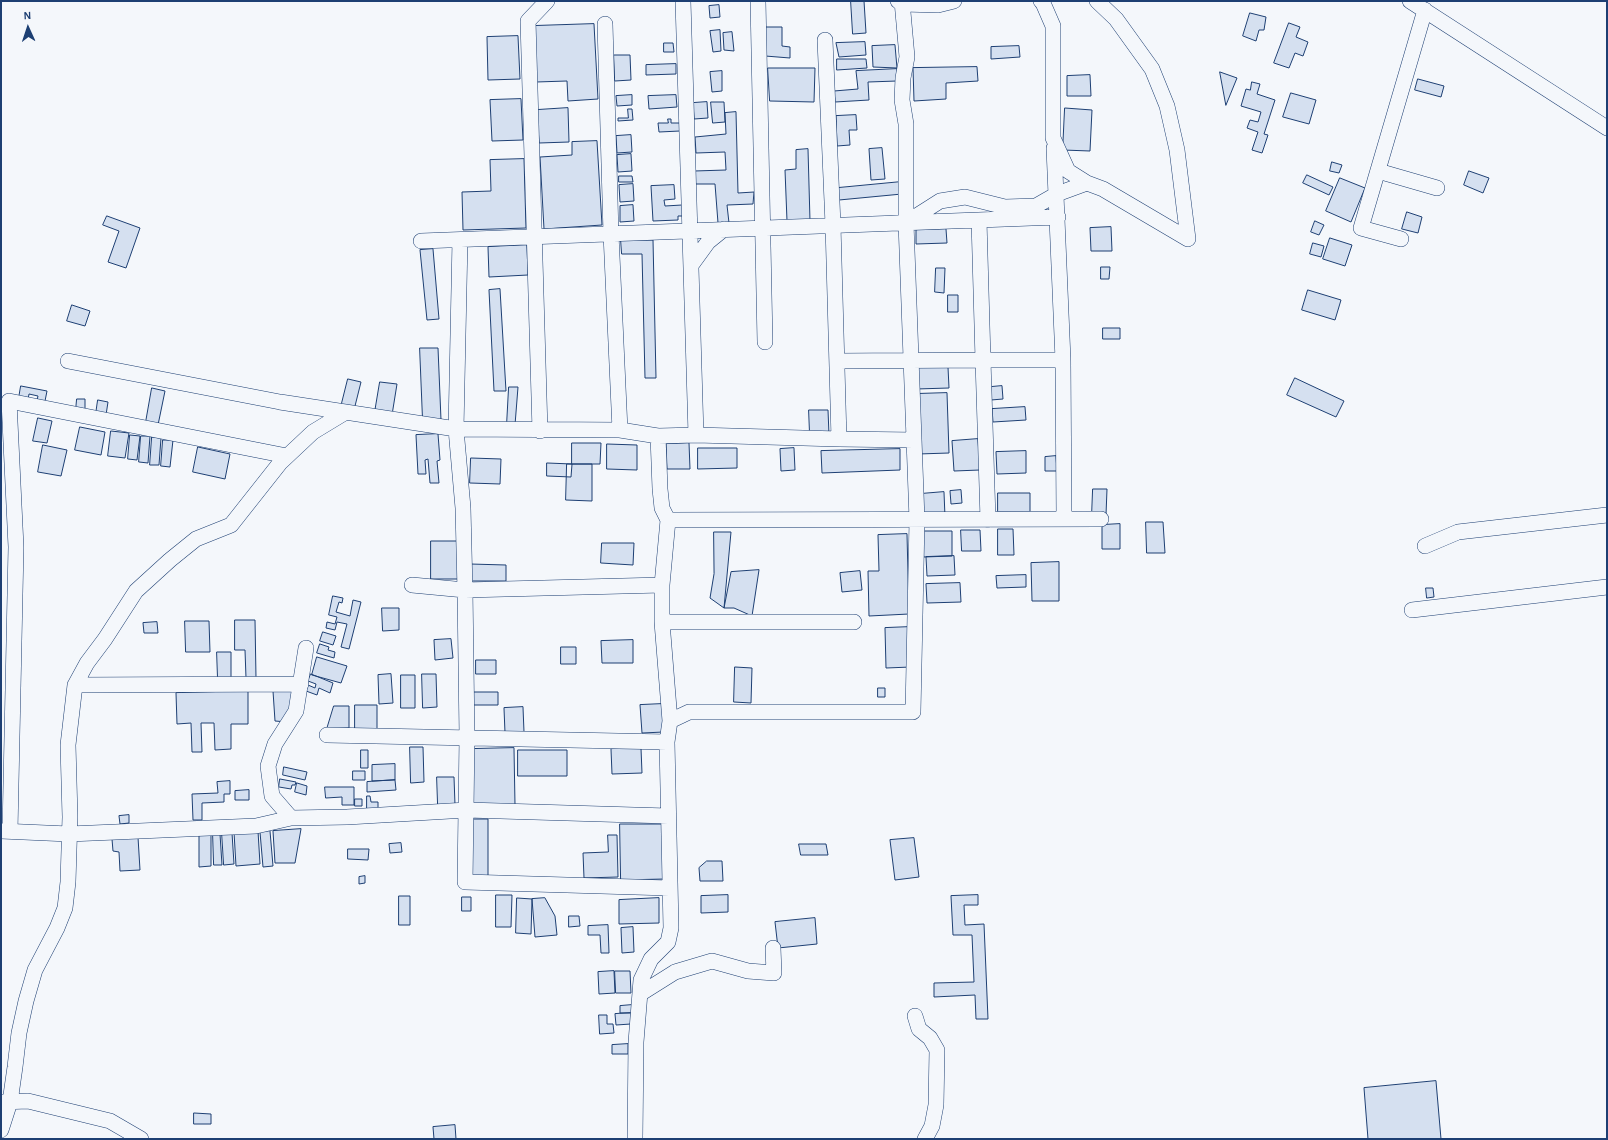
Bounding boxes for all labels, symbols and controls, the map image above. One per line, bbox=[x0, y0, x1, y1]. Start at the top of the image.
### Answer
north arrow bbox=[8, 8, 48, 48]
text: N bbox=[23, 10, 31, 21]

